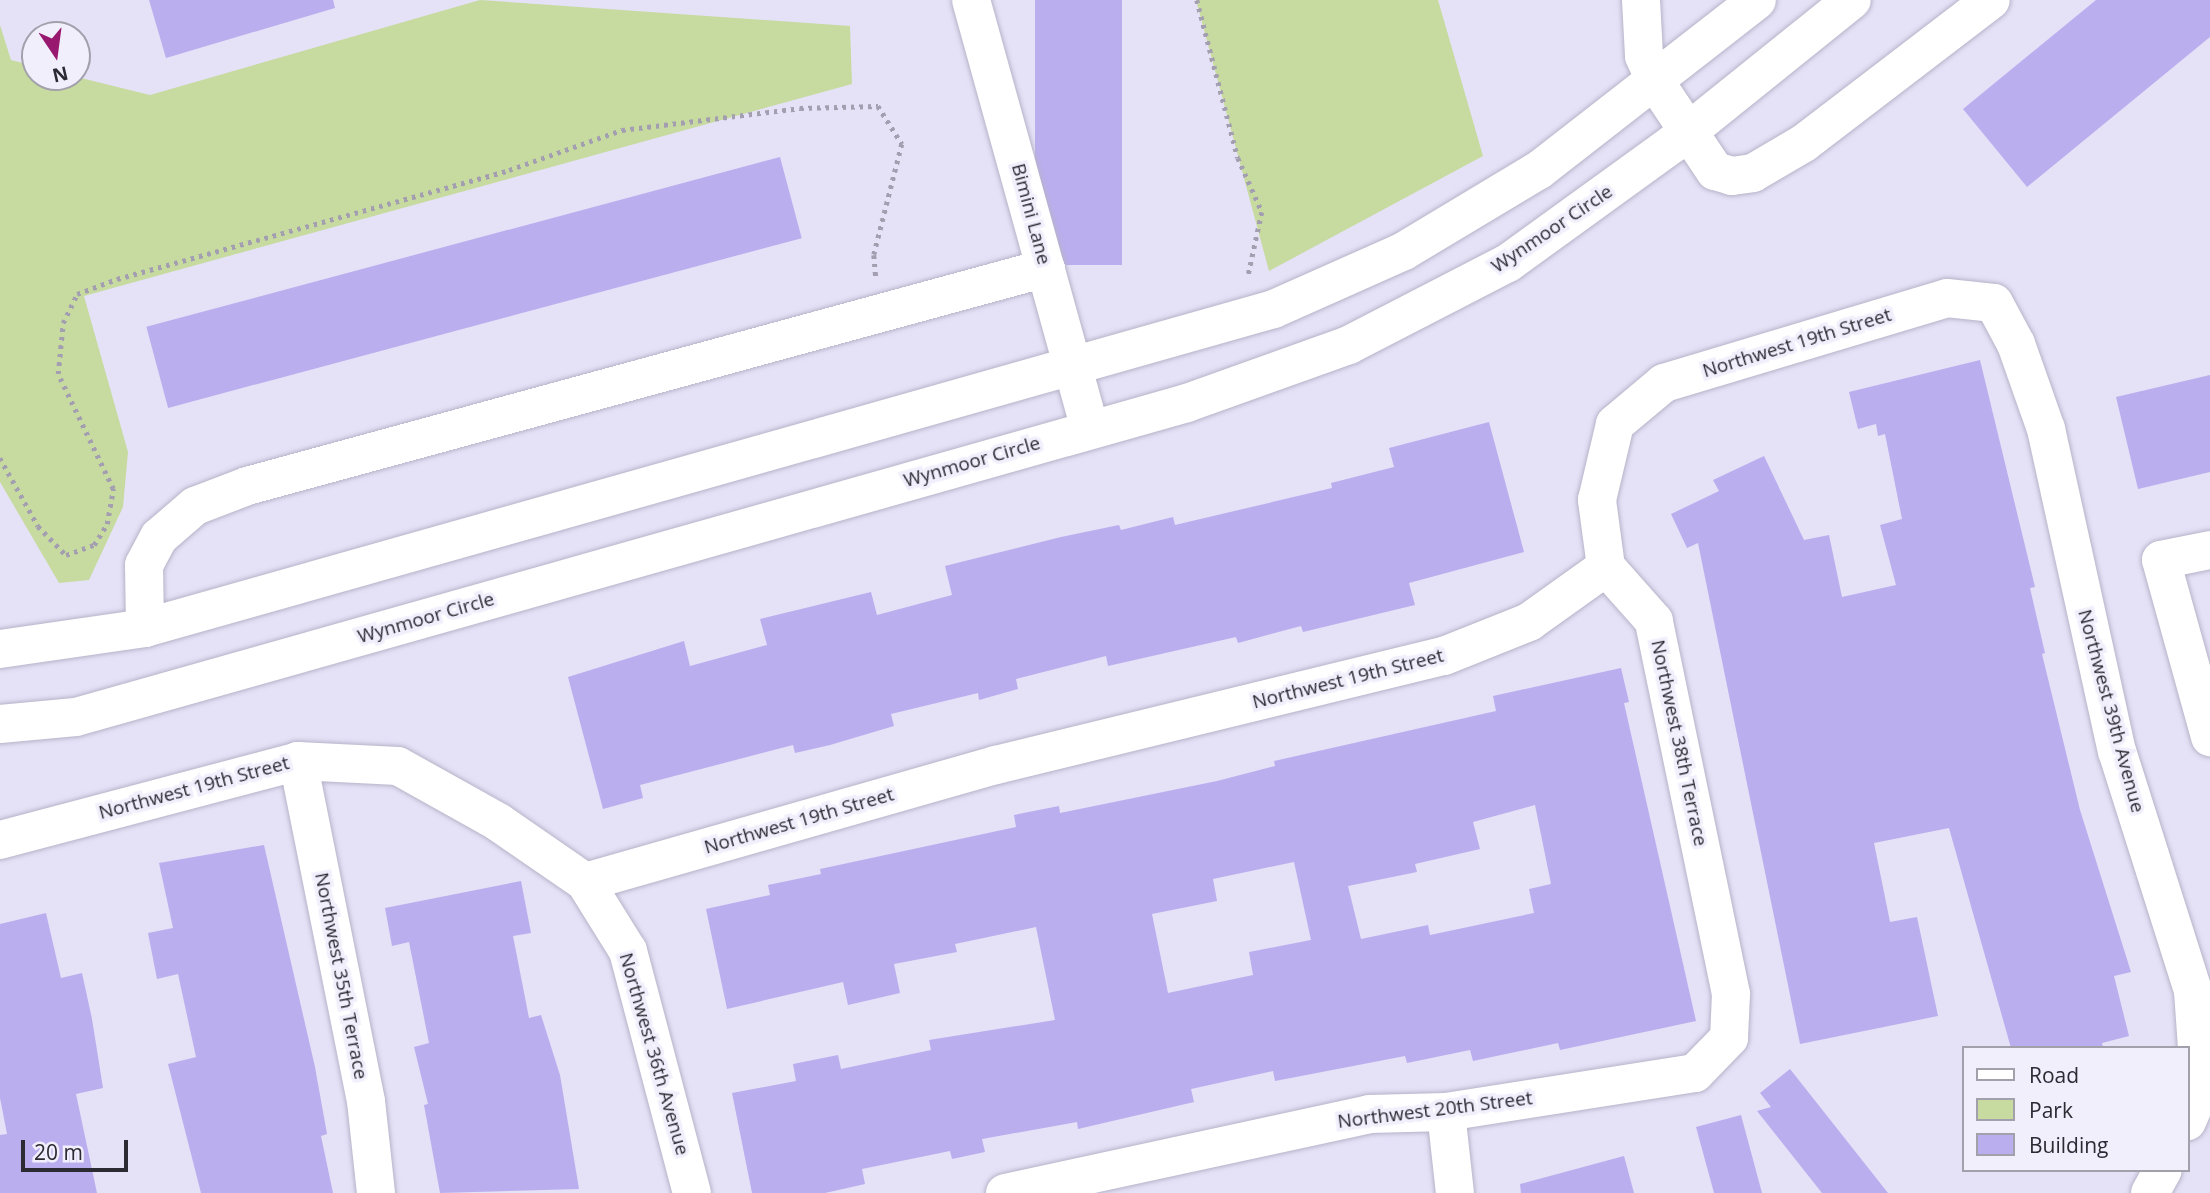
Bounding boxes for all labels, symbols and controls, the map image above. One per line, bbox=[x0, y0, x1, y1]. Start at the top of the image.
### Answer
north arrow bbox=[21, 21, 91, 91]
text: N bbox=[50, 60, 71, 89]
street label: Bimini Lane bbox=[1007, 161, 1055, 267]
street label: Wynmoor Circle bbox=[1487, 180, 1617, 278]
street label: Northwest 19th Street bbox=[1700, 303, 1894, 383]
street label: Wynmoor Circle bbox=[901, 432, 1043, 492]
street label: Wynmoor Circle bbox=[355, 588, 497, 648]
street label: Northwest 39th Avenue bbox=[2073, 607, 2149, 815]
street label: Northwest 38th Terrace bbox=[1646, 638, 1712, 848]
street label: Northwest 19th Street bbox=[1250, 644, 1446, 714]
street label: Northwest 19th Street bbox=[96, 752, 292, 824]
street label: Northwest 19th Street bbox=[702, 783, 896, 859]
street label: Northwest 35th Terrace bbox=[310, 871, 372, 1081]
street label: Northwest 36th Avenue bbox=[614, 950, 694, 1158]
legend bbox=[1962, 1046, 2189, 1172]
text: Road bbox=[2029, 1061, 2079, 1089]
street label: Northwest 20th Street bbox=[1336, 1087, 1534, 1133]
text: Park bbox=[2029, 1096, 2073, 1124]
scale bar bbox=[24, 1126, 131, 1170]
text: Building bbox=[2029, 1131, 2108, 1159]
text: 20 m bbox=[34, 1138, 83, 1166]

